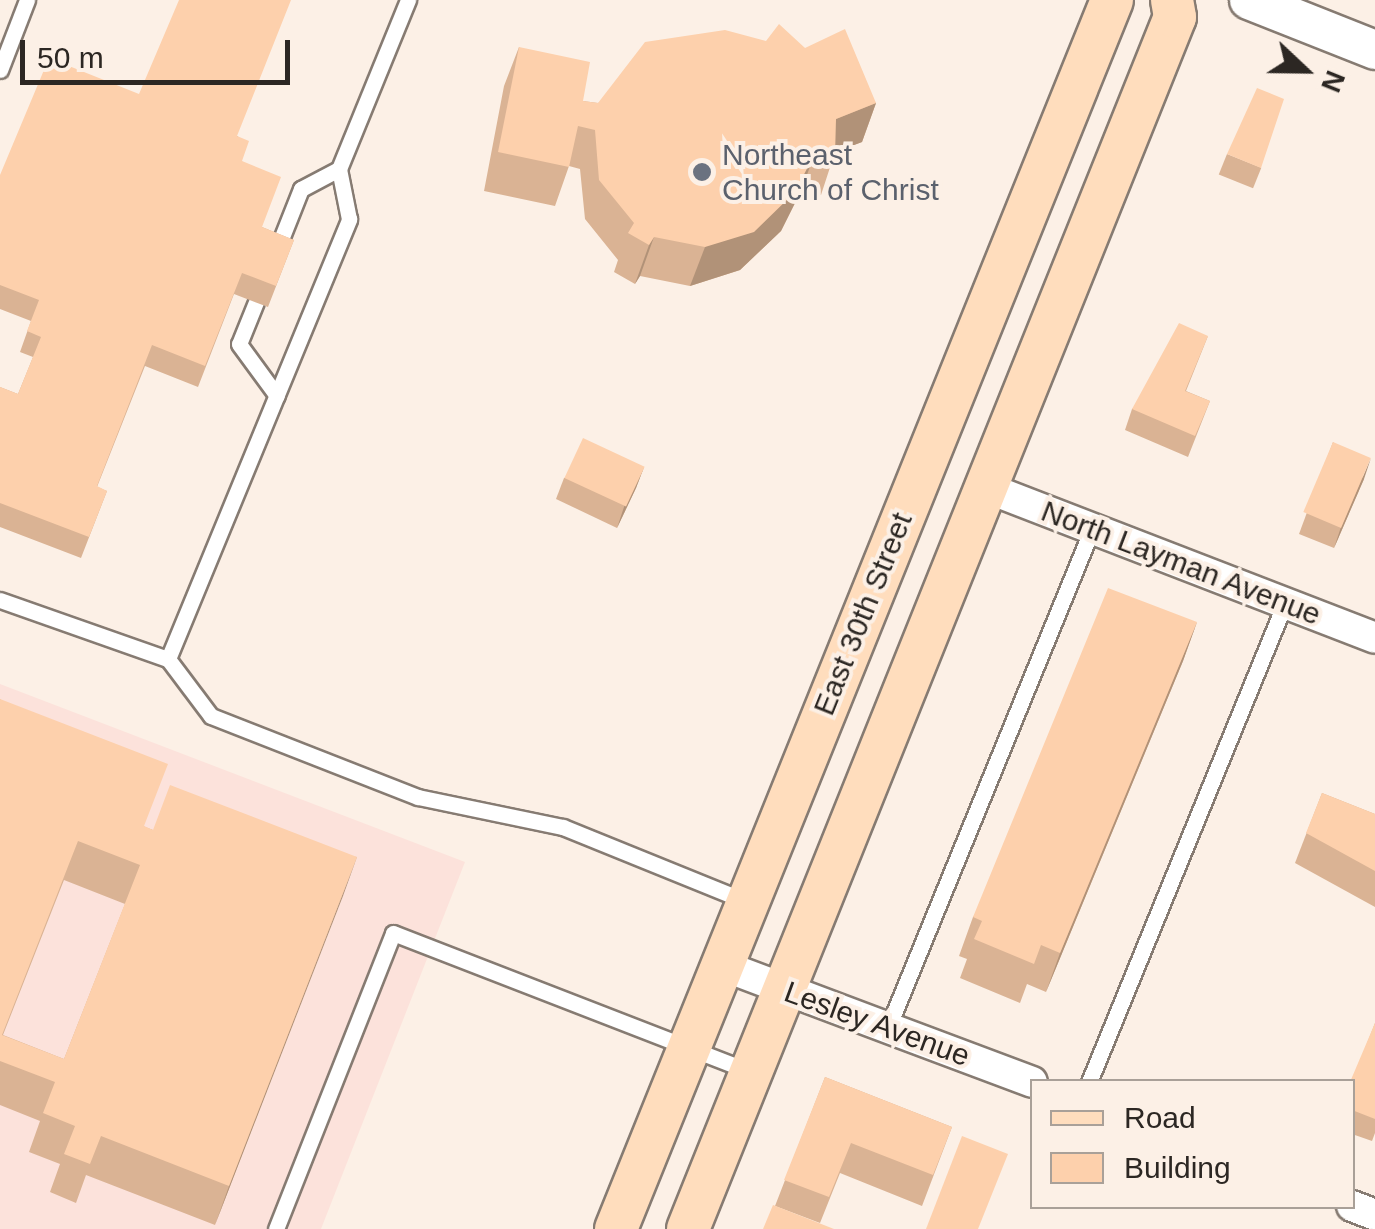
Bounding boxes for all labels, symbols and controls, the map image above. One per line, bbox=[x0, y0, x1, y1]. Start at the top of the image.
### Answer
scale bar bbox=[25, 20, 295, 82]
north arrow bbox=[1255, 20, 1355, 120]
text: 50 m bbox=[37, 41, 104, 74]
text: N bbox=[1315, 66, 1351, 97]
place label: Northeast Church of Christ bbox=[722, 137, 939, 208]
marker: Northeast Church of Christ bbox=[691, 161, 713, 183]
street label: North Layman Avenue bbox=[1035, 493, 1327, 633]
street label: East 30th Street bbox=[806, 508, 920, 720]
street label: Lesley Avenue bbox=[779, 974, 975, 1074]
legend bbox=[1030, 1079, 1355, 1209]
text: Road bbox=[1124, 1101, 1196, 1134]
text: Building bbox=[1124, 1151, 1231, 1184]

